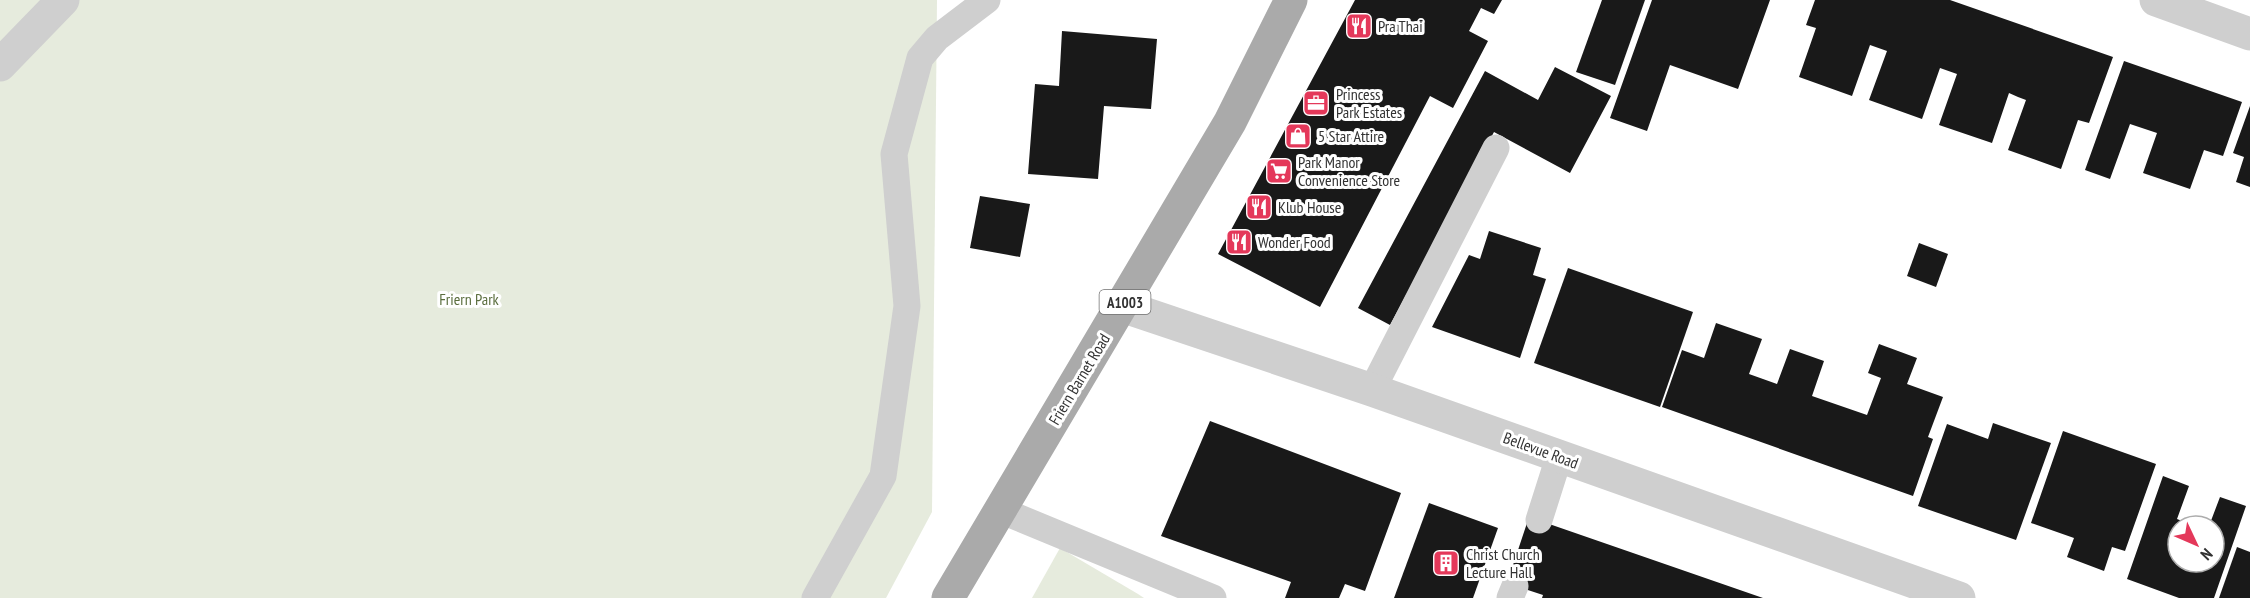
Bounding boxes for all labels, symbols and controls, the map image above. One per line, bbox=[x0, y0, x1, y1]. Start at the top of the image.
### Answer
restaurant icon: Pra Thai bbox=[1344, 11, 1374, 41]
place label: Pra Thai bbox=[1378, 16, 1423, 36]
place label: Princess Park Estates bbox=[1336, 84, 1402, 122]
office icon: Princess Park Estates bbox=[1301, 88, 1331, 118]
shop icon: 5 Star Attire bbox=[1283, 121, 1313, 151]
place label: 5 Star Attire bbox=[1318, 126, 1384, 146]
place label: Park Manor Convenience Store bbox=[1298, 152, 1400, 190]
supermarket icon: Park Manor Convenience Store bbox=[1264, 156, 1294, 186]
restaurant icon: Klub House bbox=[1244, 192, 1274, 222]
place label: Klub House bbox=[1278, 197, 1341, 217]
restaurant icon: Wonder Food bbox=[1224, 227, 1254, 257]
place label: Wonder Food bbox=[1258, 232, 1331, 252]
park label: Friern Park bbox=[439, 289, 500, 309]
road number: A1003 bbox=[1100, 290, 1150, 314]
street label: Friern Barnet Road bbox=[1044, 330, 1114, 428]
street label: Bellevue Road bbox=[1501, 427, 1581, 473]
north arrow bbox=[2166, 514, 2226, 574]
place label: Christ Church Lecture Hall bbox=[1466, 544, 1540, 582]
text: N bbox=[2197, 544, 2217, 564]
building icon: Christ Church Lecture Hall bbox=[1431, 548, 1461, 578]

